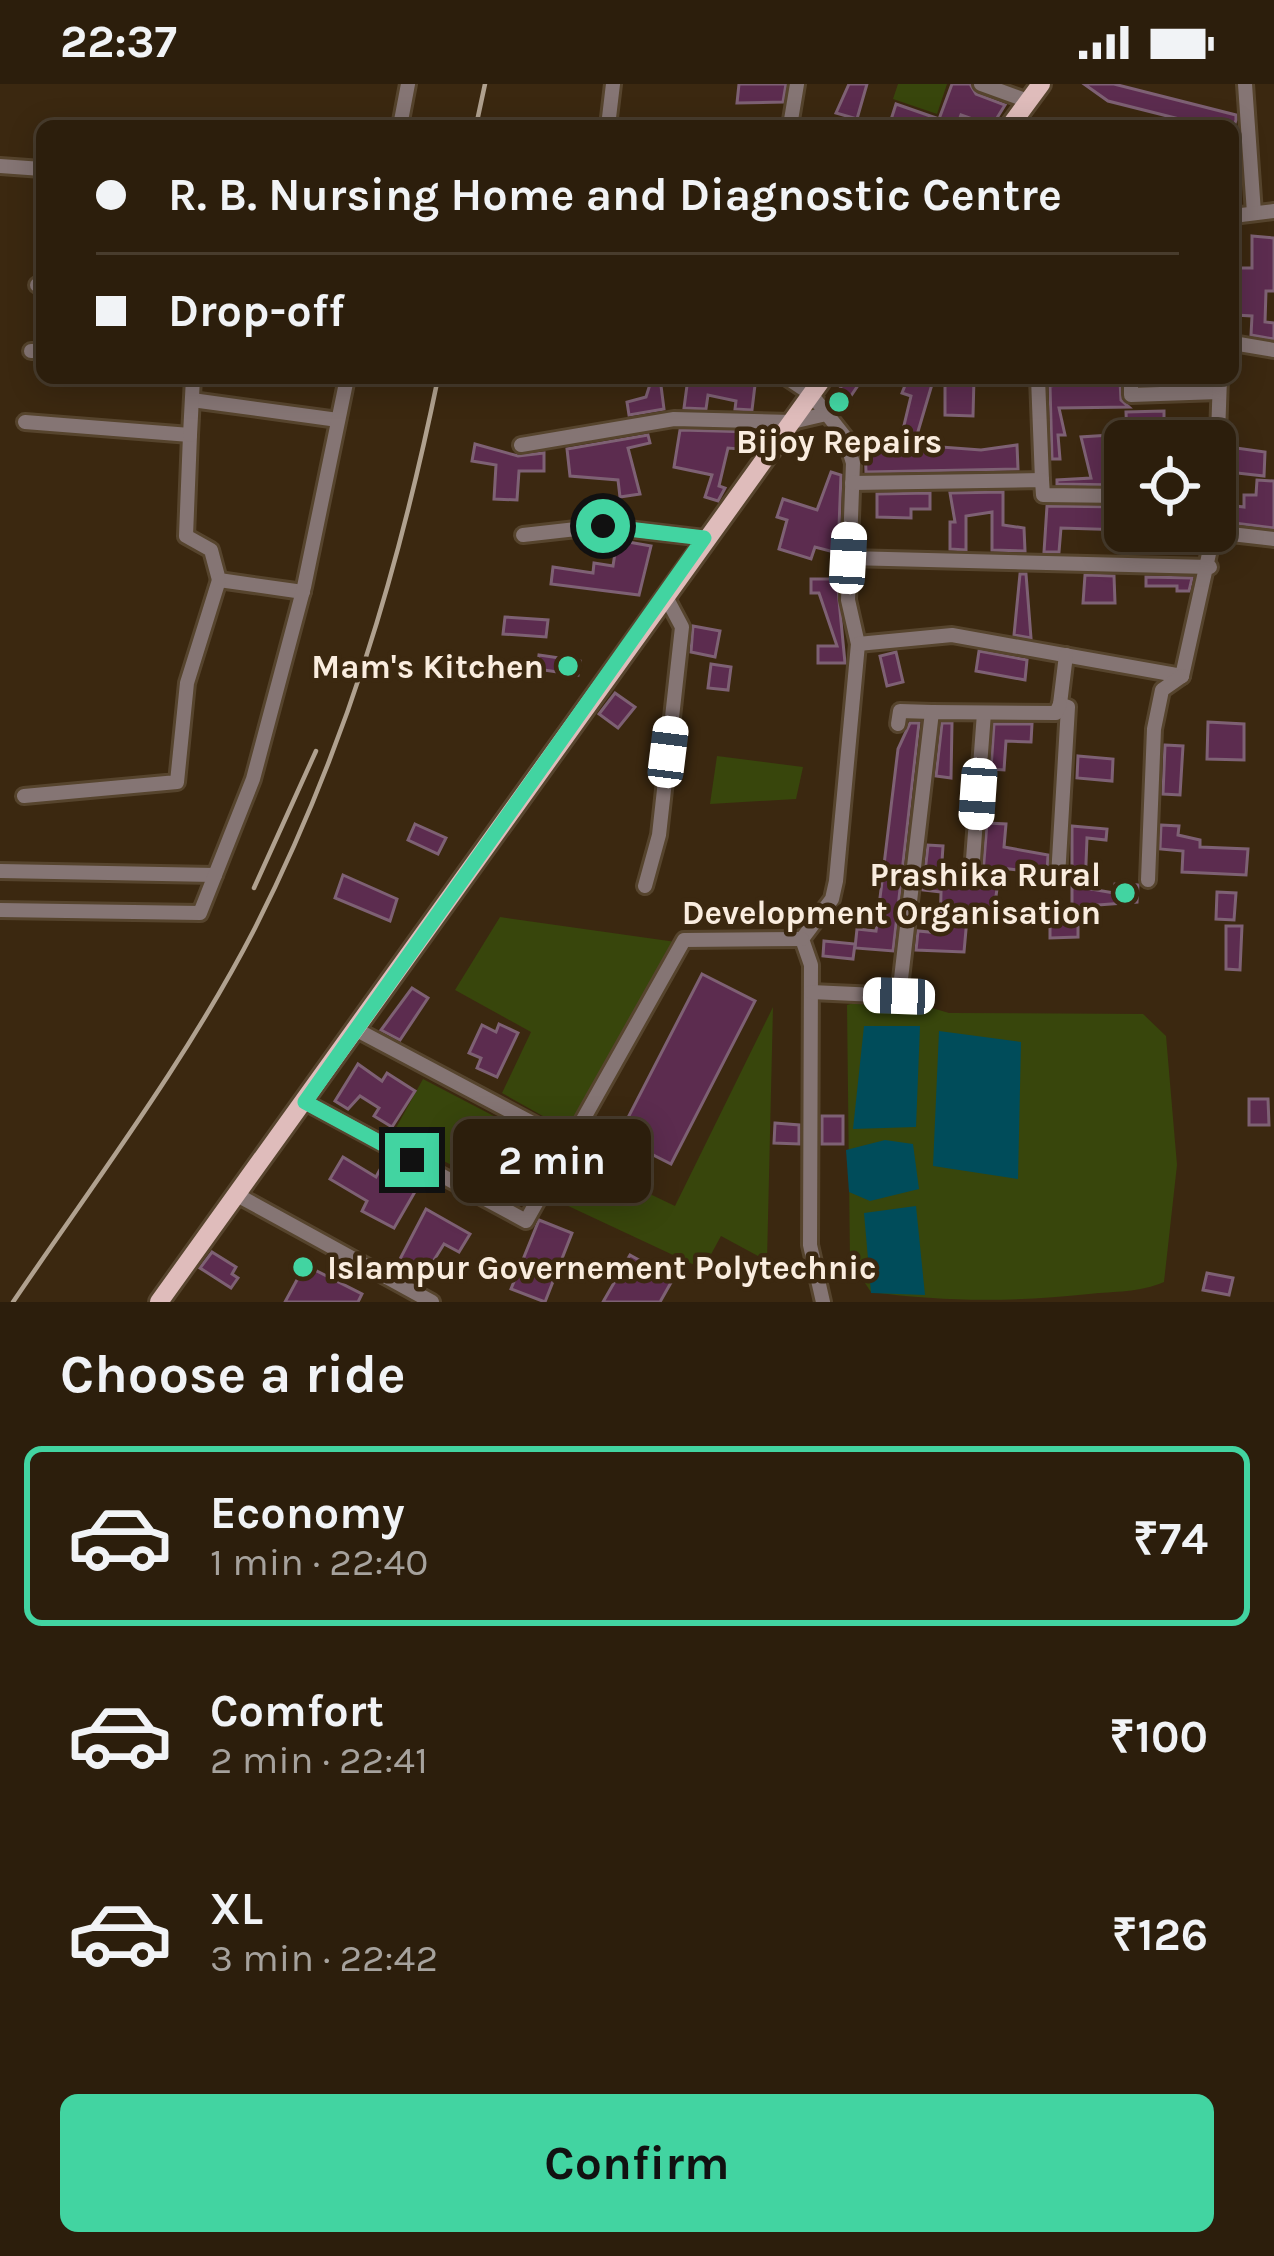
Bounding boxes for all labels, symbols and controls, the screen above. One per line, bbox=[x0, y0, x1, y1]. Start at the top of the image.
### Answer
text: 22:37 bbox=[60, 16, 177, 68]
text: R. B. Nursing Home and Diagnostic Centre bbox=[168, 169, 1062, 221]
text: Drop-off bbox=[168, 285, 345, 337]
marker: Bijoy Repairs bbox=[826, 389, 852, 415]
map controls bbox=[1104, 420, 1236, 552]
button: locate bbox=[1104, 420, 1236, 552]
place label: Bijoy Repairs bbox=[736, 423, 942, 461]
route start bbox=[576, 499, 630, 553]
car bbox=[828, 521, 868, 595]
place label: Mam's Kitchen bbox=[311, 648, 544, 686]
marker: Mam's Kitchen bbox=[555, 653, 581, 679]
car bbox=[646, 714, 690, 790]
car bbox=[958, 757, 998, 831]
place label: Prashika Rural Development Organisation bbox=[682, 856, 1101, 932]
marker: Prashika Rural Development Organisation bbox=[1112, 880, 1138, 906]
car bbox=[862, 977, 936, 1015]
callout: 2 min bbox=[454, 1118, 652, 1202]
route end bbox=[385, 1133, 439, 1187]
text: 2 min bbox=[498, 1138, 606, 1184]
place label: Islampur Governement Polytechnic bbox=[327, 1249, 877, 1287]
marker: Islampur Governement Polytechnic bbox=[290, 1254, 316, 1280]
text: Choose a ride bbox=[60, 1342, 406, 1406]
icon: car bbox=[66, 1482, 174, 1590]
text: Economy bbox=[210, 1487, 405, 1539]
text: ₹74 bbox=[1133, 1513, 1208, 1565]
text: 1 min · 22:40 bbox=[210, 1539, 428, 1585]
icon: car bbox=[66, 1680, 174, 1788]
text: Comfort bbox=[210, 1685, 384, 1737]
text: ₹100 bbox=[1109, 1711, 1208, 1763]
text: 2 min · 22:41 bbox=[210, 1737, 428, 1783]
icon: car bbox=[66, 1878, 174, 1986]
text: XL bbox=[210, 1883, 263, 1935]
text: ₹126 bbox=[1112, 1909, 1208, 1961]
text: 3 min · 22:42 bbox=[210, 1935, 438, 1981]
button: Confirm bbox=[60, 2094, 1214, 2232]

